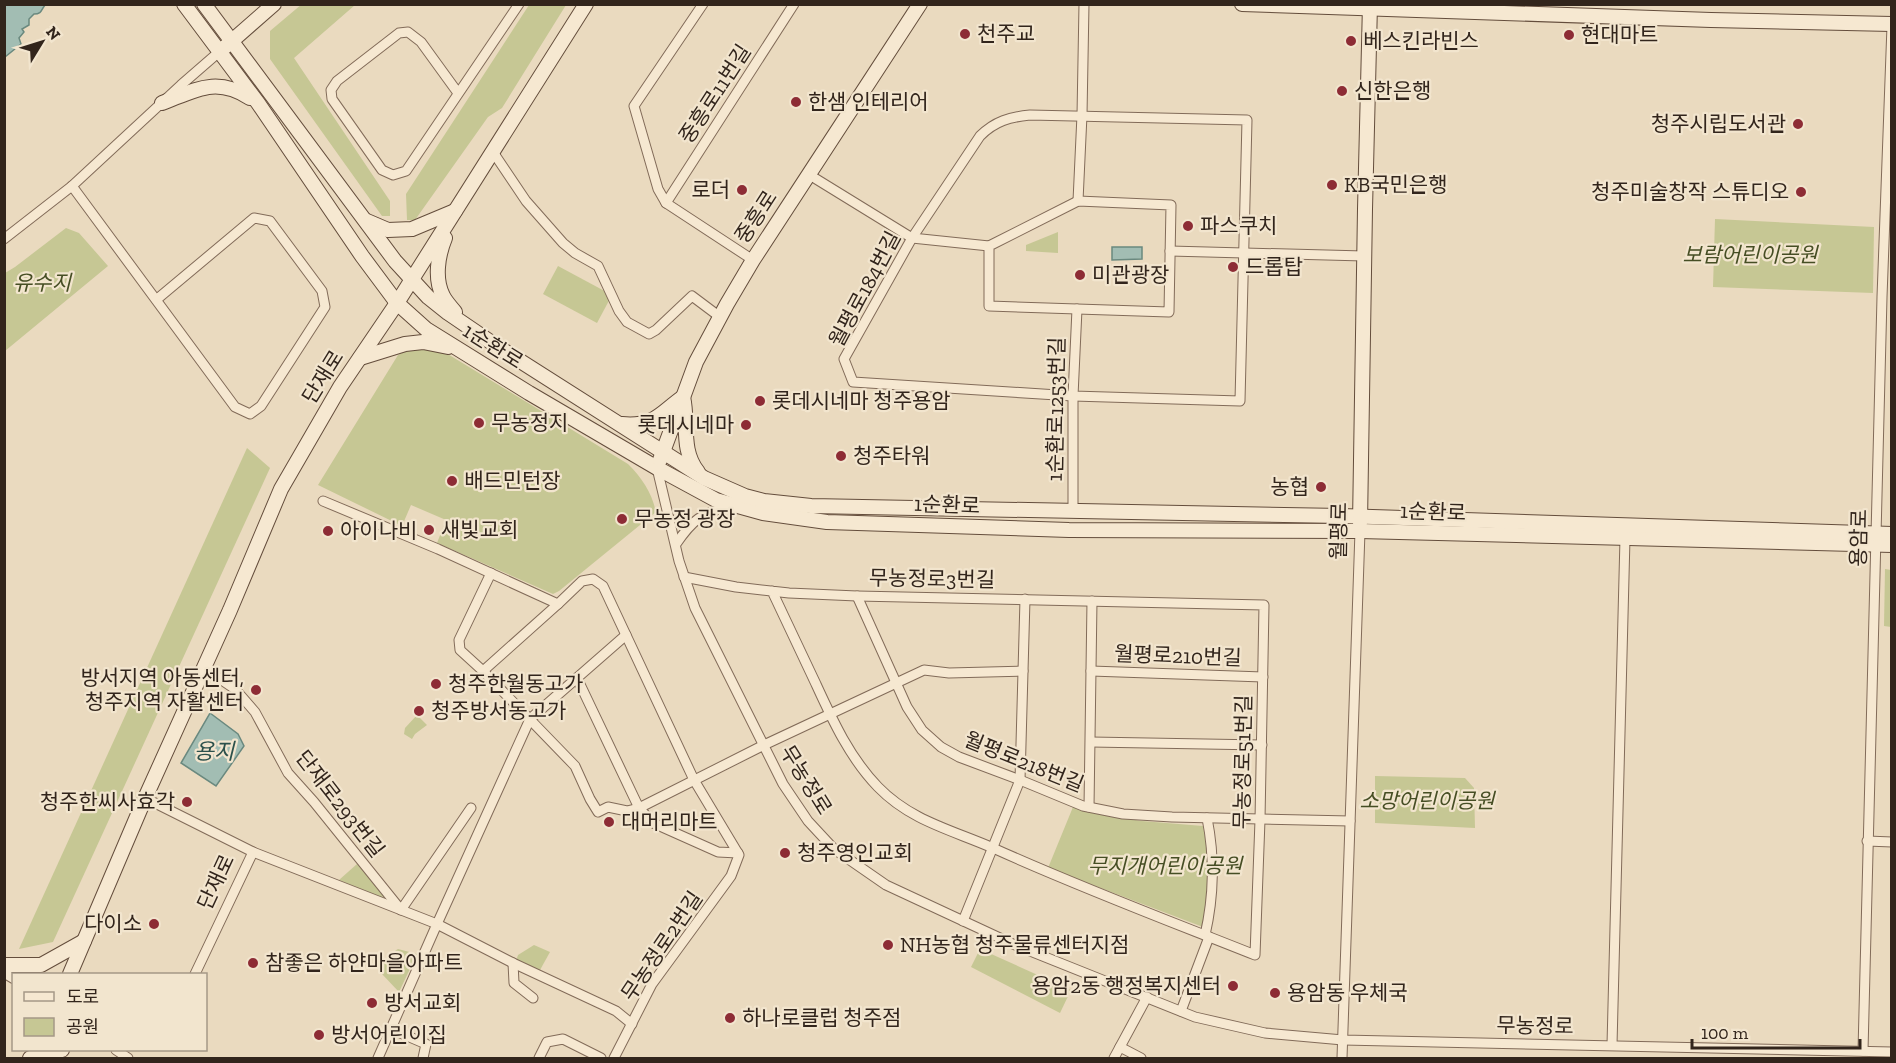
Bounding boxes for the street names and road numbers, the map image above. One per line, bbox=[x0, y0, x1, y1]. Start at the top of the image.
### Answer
street label: 중흥로11번길 bbox=[673, 40, 756, 148]
street label: 중흥로 bbox=[729, 186, 782, 248]
street label: 월평로184번길 bbox=[824, 227, 905, 351]
street label: 1순환로 bbox=[459, 317, 528, 374]
street label: 1순환로1253번길 bbox=[1042, 336, 1069, 482]
street label: 단재로 bbox=[297, 346, 349, 408]
street label: 1순환로 bbox=[914, 491, 980, 518]
street label: 1순환로 bbox=[1400, 498, 1466, 525]
street label: 월평로 bbox=[1325, 502, 1352, 560]
street label: 용암로 bbox=[1845, 509, 1872, 567]
street label: 무농정로3번길 bbox=[869, 565, 995, 592]
street label: 월평로210번길 bbox=[1114, 641, 1242, 670]
street label: 무농정로51번길 bbox=[1229, 694, 1256, 830]
street label: 월평로218번길 bbox=[961, 726, 1088, 797]
street label: 무농정로 bbox=[775, 740, 838, 819]
street label: 단재로293번길 bbox=[291, 745, 390, 862]
street label: 단재로 bbox=[192, 850, 239, 913]
street label: 무농정로2번길 bbox=[616, 886, 707, 1005]
street label: 무농정로 bbox=[1496, 1012, 1574, 1039]

